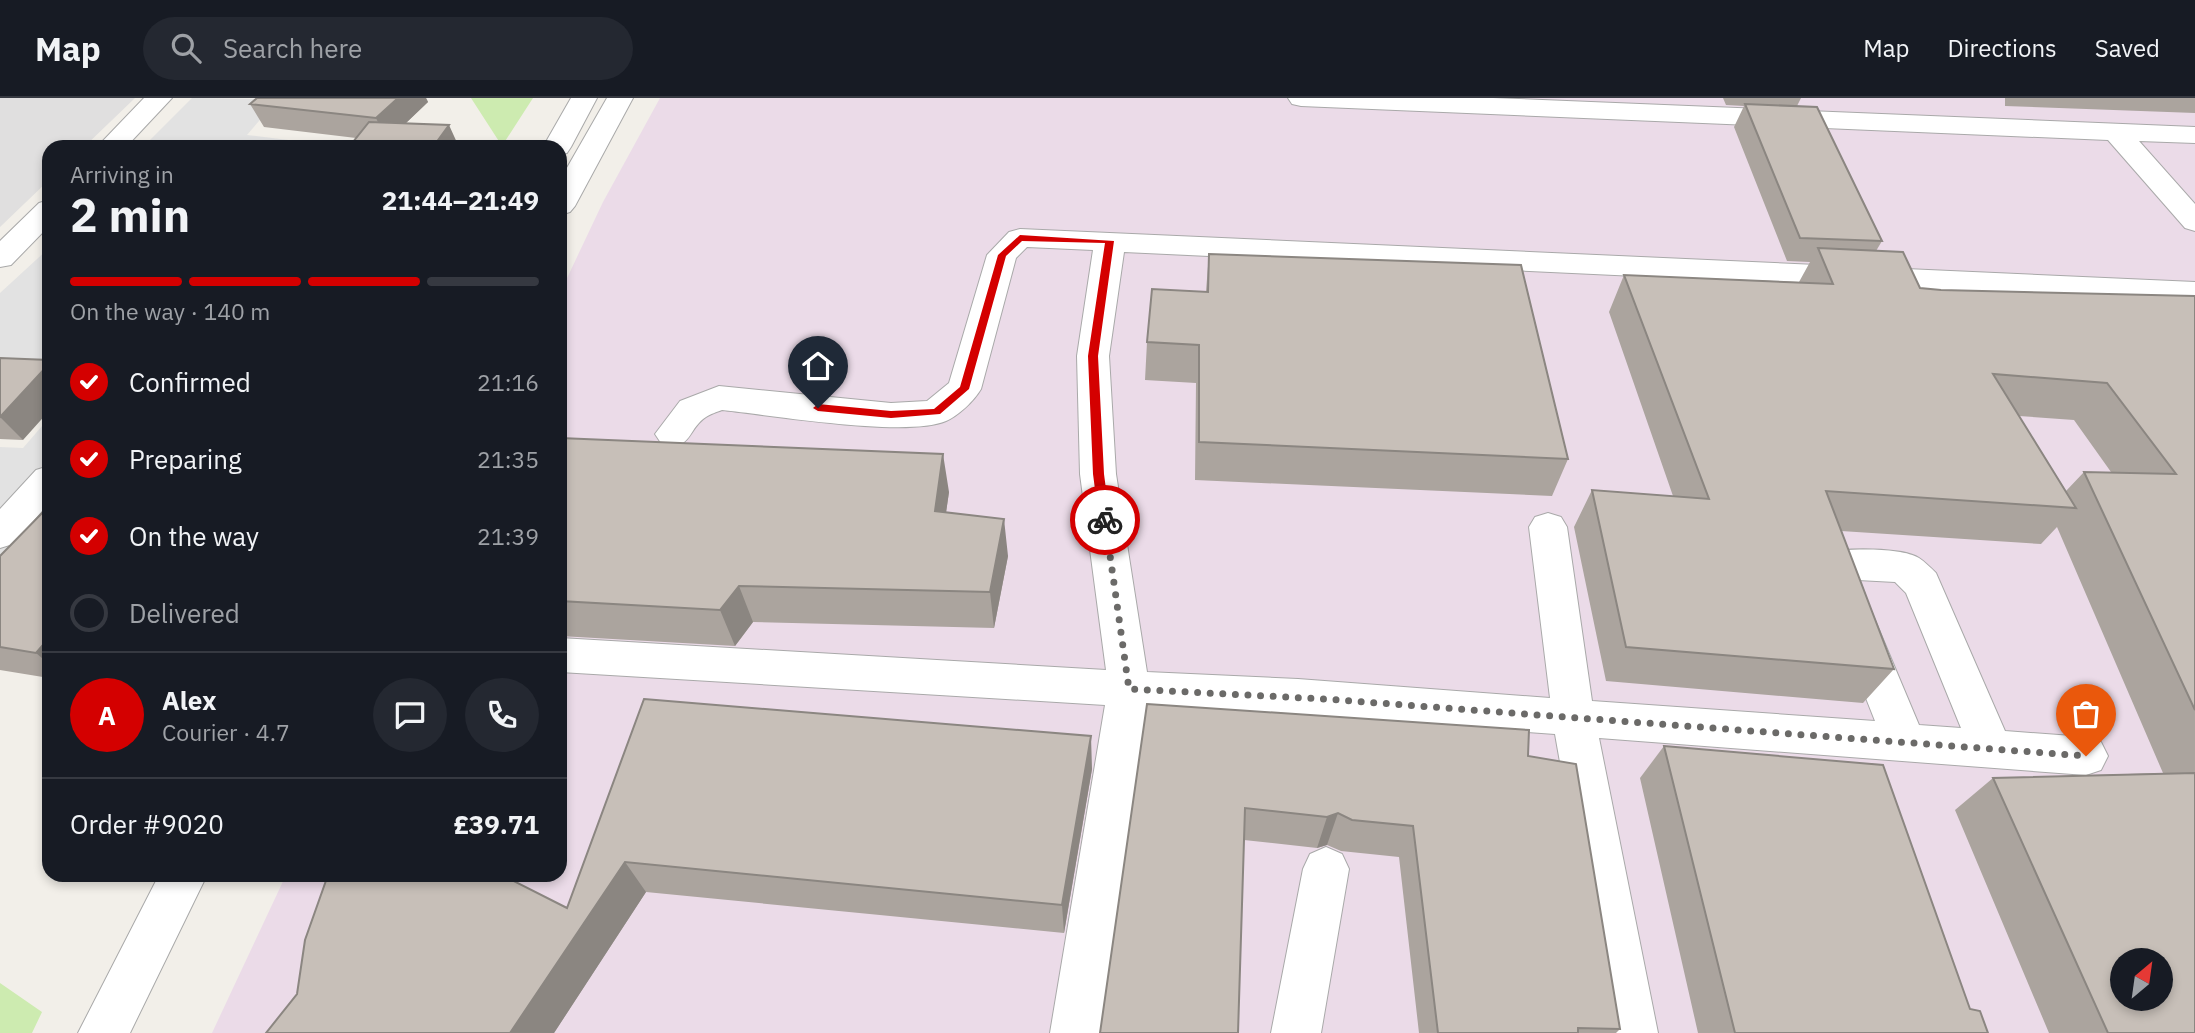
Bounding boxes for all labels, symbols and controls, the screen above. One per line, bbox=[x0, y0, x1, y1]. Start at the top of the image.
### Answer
search box bbox=[143, 17, 633, 80]
text: Map bbox=[35, 27, 101, 70]
icon: search bbox=[167, 29, 205, 67]
text: Search here bbox=[223, 31, 362, 65]
text: Map bbox=[1863, 32, 1909, 64]
text: Directions bbox=[1947, 32, 2057, 64]
text: Saved bbox=[2095, 32, 2160, 64]
text: Arriving in bbox=[70, 159, 174, 189]
text: 21:44–21:49 bbox=[382, 183, 539, 217]
text: 2 min bbox=[70, 185, 190, 245]
text: On the way · 140 m bbox=[70, 296, 270, 326]
pin bbox=[788, 336, 848, 408]
icon: home bbox=[799, 347, 837, 385]
icon: check bbox=[70, 363, 108, 401]
text: Confirmed bbox=[129, 365, 251, 399]
text: 21:16 bbox=[477, 367, 539, 397]
icon: check bbox=[70, 440, 108, 478]
text: Preparing bbox=[129, 442, 242, 476]
text: 21:35 bbox=[477, 444, 539, 474]
courier bbox=[1070, 485, 1140, 555]
icon: bike bbox=[1086, 501, 1124, 539]
icon: check bbox=[70, 517, 108, 555]
text: On the way bbox=[129, 519, 259, 553]
text: 21:39 bbox=[477, 521, 539, 551]
text: Delivered bbox=[129, 596, 240, 630]
button: chat bbox=[373, 678, 447, 752]
button: phone bbox=[465, 678, 539, 752]
text: Alex bbox=[162, 683, 216, 717]
pin bbox=[2056, 684, 2116, 756]
icon: bag bbox=[2067, 695, 2105, 733]
text: A bbox=[98, 698, 116, 732]
text: Courier · 4.7 bbox=[162, 717, 290, 747]
text: Order #9020 bbox=[70, 807, 224, 841]
text: £39.71 bbox=[453, 807, 539, 841]
north arrow bbox=[2110, 948, 2174, 1012]
map controls bbox=[2110, 948, 2173, 1011]

